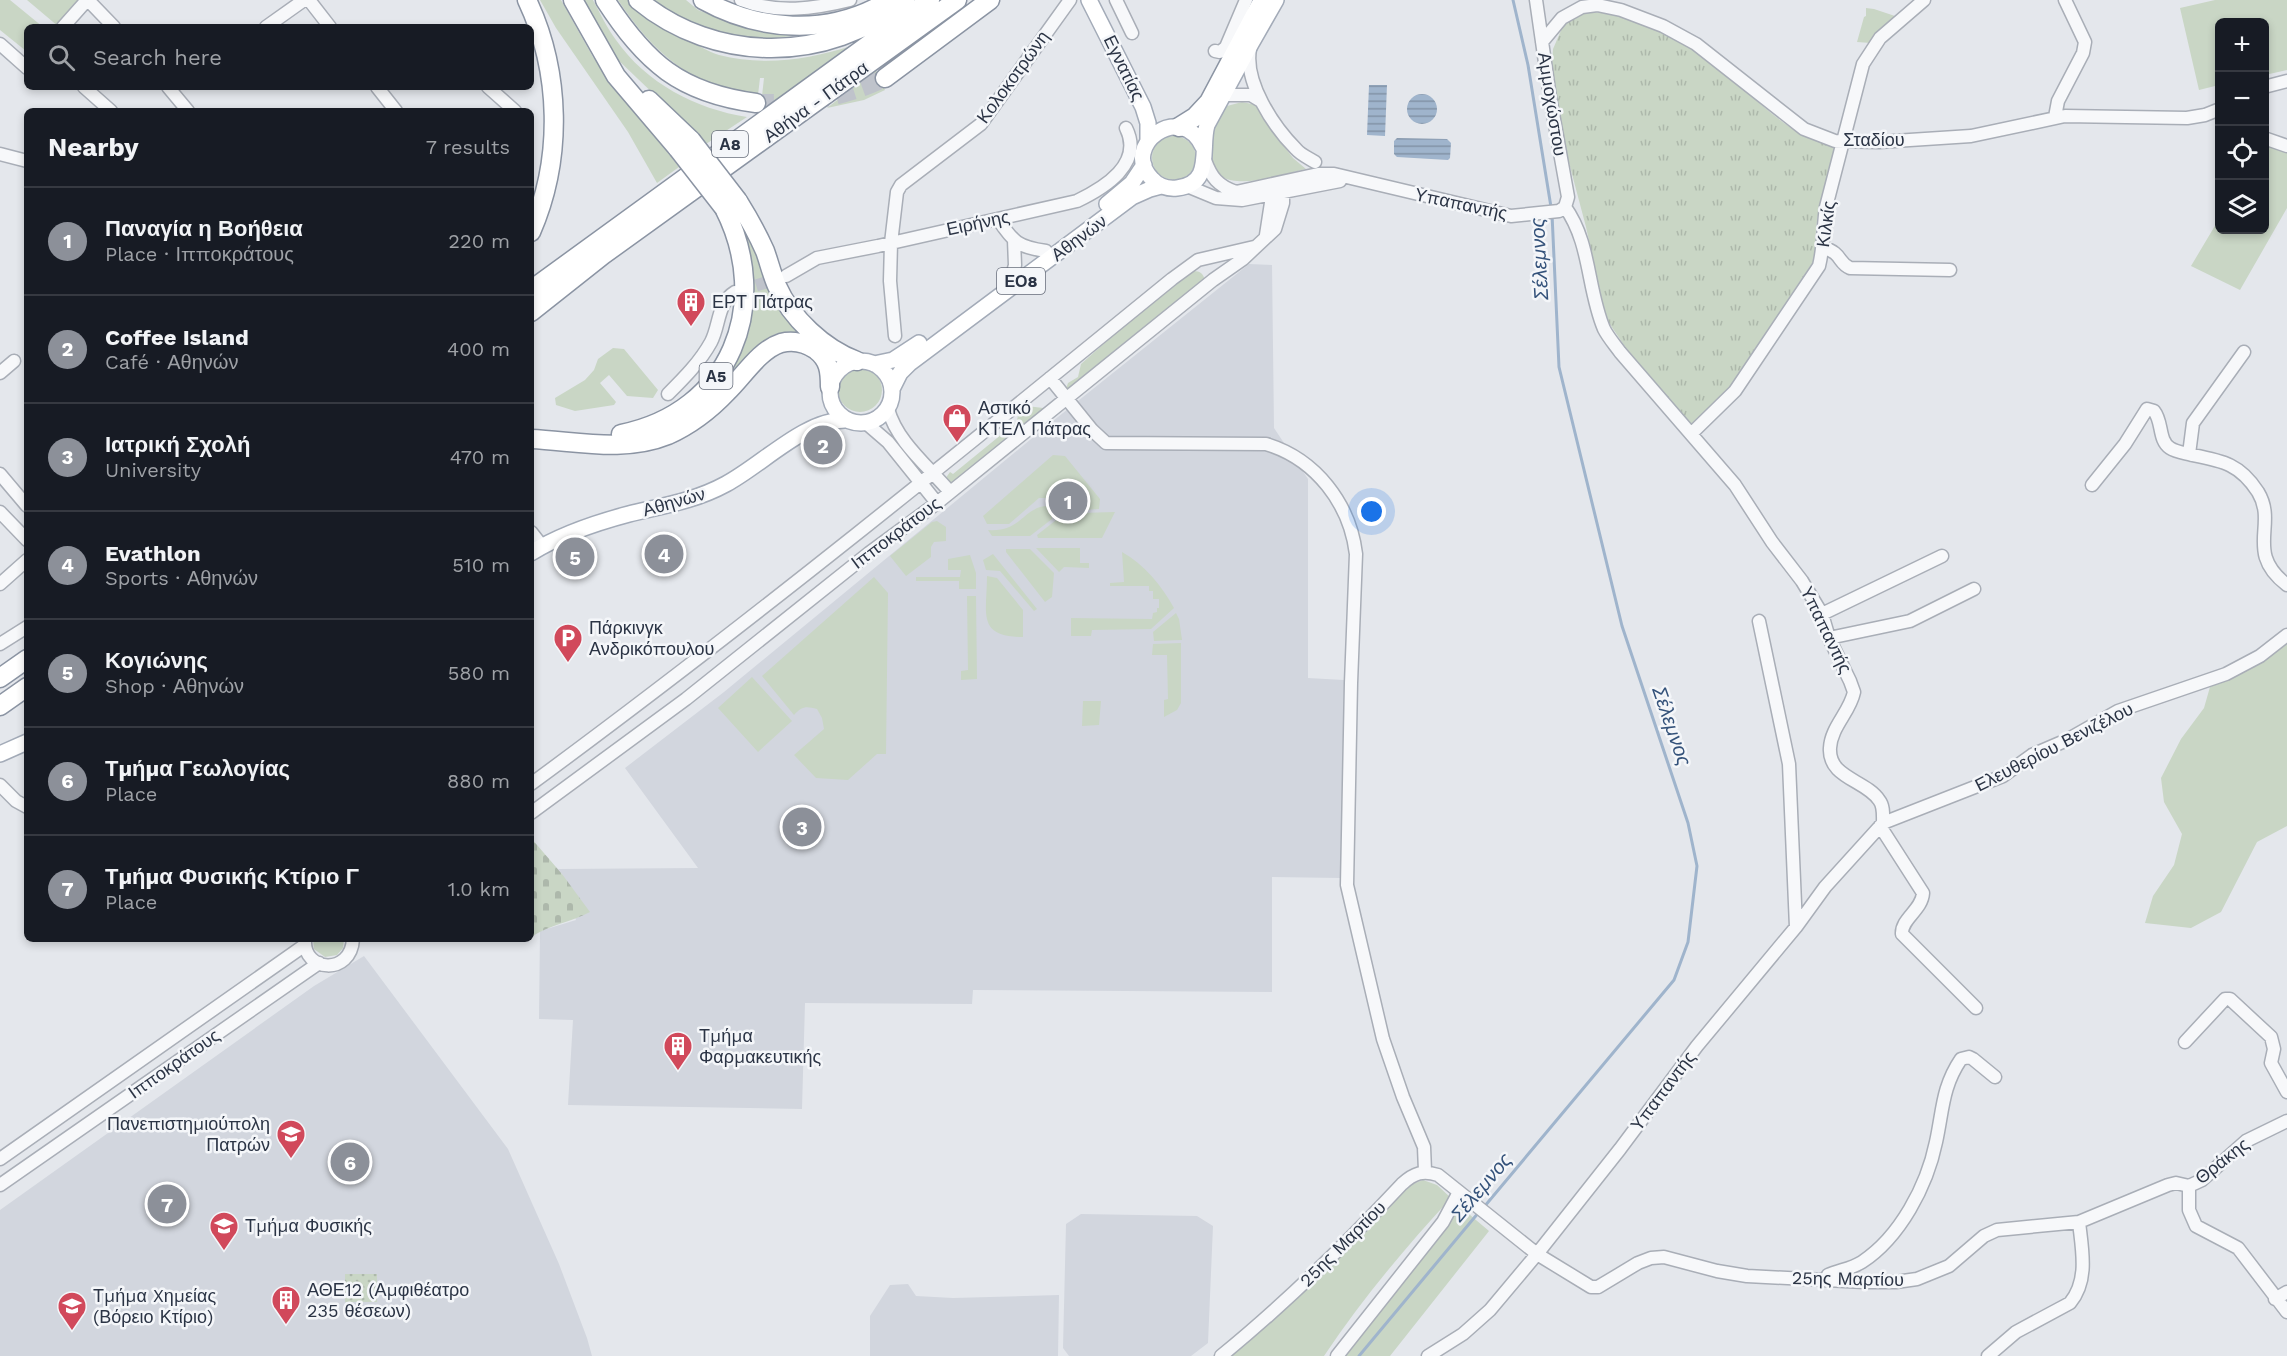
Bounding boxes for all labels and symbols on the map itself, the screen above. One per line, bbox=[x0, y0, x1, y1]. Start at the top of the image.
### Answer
street label: Κολοκοτρώνη bbox=[972, 26, 1053, 127]
street label: Εγνατίας bbox=[1100, 31, 1150, 104]
street label: Αμμοχώστου bbox=[1534, 51, 1571, 157]
street label: Αθήνα - Πάτρα bbox=[759, 57, 872, 147]
street label: Σταδίου bbox=[1843, 129, 1905, 150]
road number: Α8 bbox=[712, 131, 748, 157]
street label: Υπαπαντής bbox=[1413, 183, 1510, 224]
street label: Κιλκίς bbox=[1812, 199, 1839, 249]
street label: Ειρήνης bbox=[944, 206, 1012, 239]
street label: Αθηνών bbox=[1047, 210, 1111, 265]
water label: Σέλεμνος bbox=[1525, 217, 1553, 302]
road number: ΕΟ8 bbox=[997, 268, 1045, 294]
building icon: ΕΡΤ Πάτρας bbox=[675, 286, 707, 328]
place label: ΕΡΤ Πάτρας bbox=[712, 291, 813, 312]
road number: Α5 bbox=[700, 363, 732, 389]
place label: Αστικό ΚΤΕΛ Πάτρας bbox=[978, 397, 1091, 439]
shop icon: Αστικό ΚΤΕΛ Πάτρας bbox=[941, 402, 973, 444]
pin: 2 bbox=[804, 422, 842, 468]
pin: 1 bbox=[1048, 478, 1088, 524]
street label: Αθηνών bbox=[640, 483, 708, 520]
street label: Ιπποκράτους bbox=[847, 492, 945, 573]
your location bbox=[1357, 497, 1386, 526]
pin: 4 bbox=[644, 532, 684, 576]
pin: 5 bbox=[556, 534, 594, 580]
street label: Υπαπαντής bbox=[1796, 583, 1857, 677]
place label: Πάρκινγκ Ανδρικόπουλου bbox=[589, 617, 714, 659]
parking icon: Πάρκινγκ Ανδρικόπουλου bbox=[552, 622, 584, 664]
water label: Σέλεμνος bbox=[1647, 682, 1697, 769]
street label: Ελευθερίου Βενιζέλου bbox=[1971, 698, 2136, 796]
pin: 3 bbox=[782, 804, 822, 850]
street label: Ιπποκράτους bbox=[124, 1024, 224, 1103]
place label: Τμήμα Φαρμακευτικής bbox=[699, 1025, 822, 1067]
building icon: Τμήμα Φαρμακευτικής bbox=[662, 1030, 694, 1072]
street label: Υπαπαντής bbox=[1626, 1047, 1699, 1135]
place label: Πανεπιστημιούπολη Πατρών bbox=[107, 1113, 270, 1155]
school or university icon: Πανεπιστημιούπολη Πατρών bbox=[275, 1118, 307, 1160]
street label: Θράκης bbox=[2191, 1133, 2253, 1188]
pin: 6 bbox=[330, 1140, 370, 1184]
water label: Σέλεμνος bbox=[1445, 1148, 1517, 1227]
pin: 7 bbox=[148, 1182, 186, 1226]
street label: 25ης Μαρτίου bbox=[1296, 1197, 1390, 1291]
school or university icon: Τμήμα Φυσικής bbox=[208, 1210, 240, 1252]
place label: Τμήμα Φυσικής bbox=[245, 1215, 372, 1236]
street label: 25ης Μαρτίου bbox=[1792, 1267, 1904, 1290]
place label: ΑΘΕ12 (Αμφιθέατρο 235 θέσεων) bbox=[307, 1279, 469, 1321]
building icon: ΑΘΕ12 (Αμφιθέατρο 235 θέσεων) bbox=[270, 1284, 302, 1326]
place label: Τμήμα Xημείας (Βόρειο Κτίριο) bbox=[93, 1285, 216, 1327]
school or university icon: Τμήμα Xημείας (Βόρειο Κτίριο) bbox=[56, 1290, 88, 1332]

